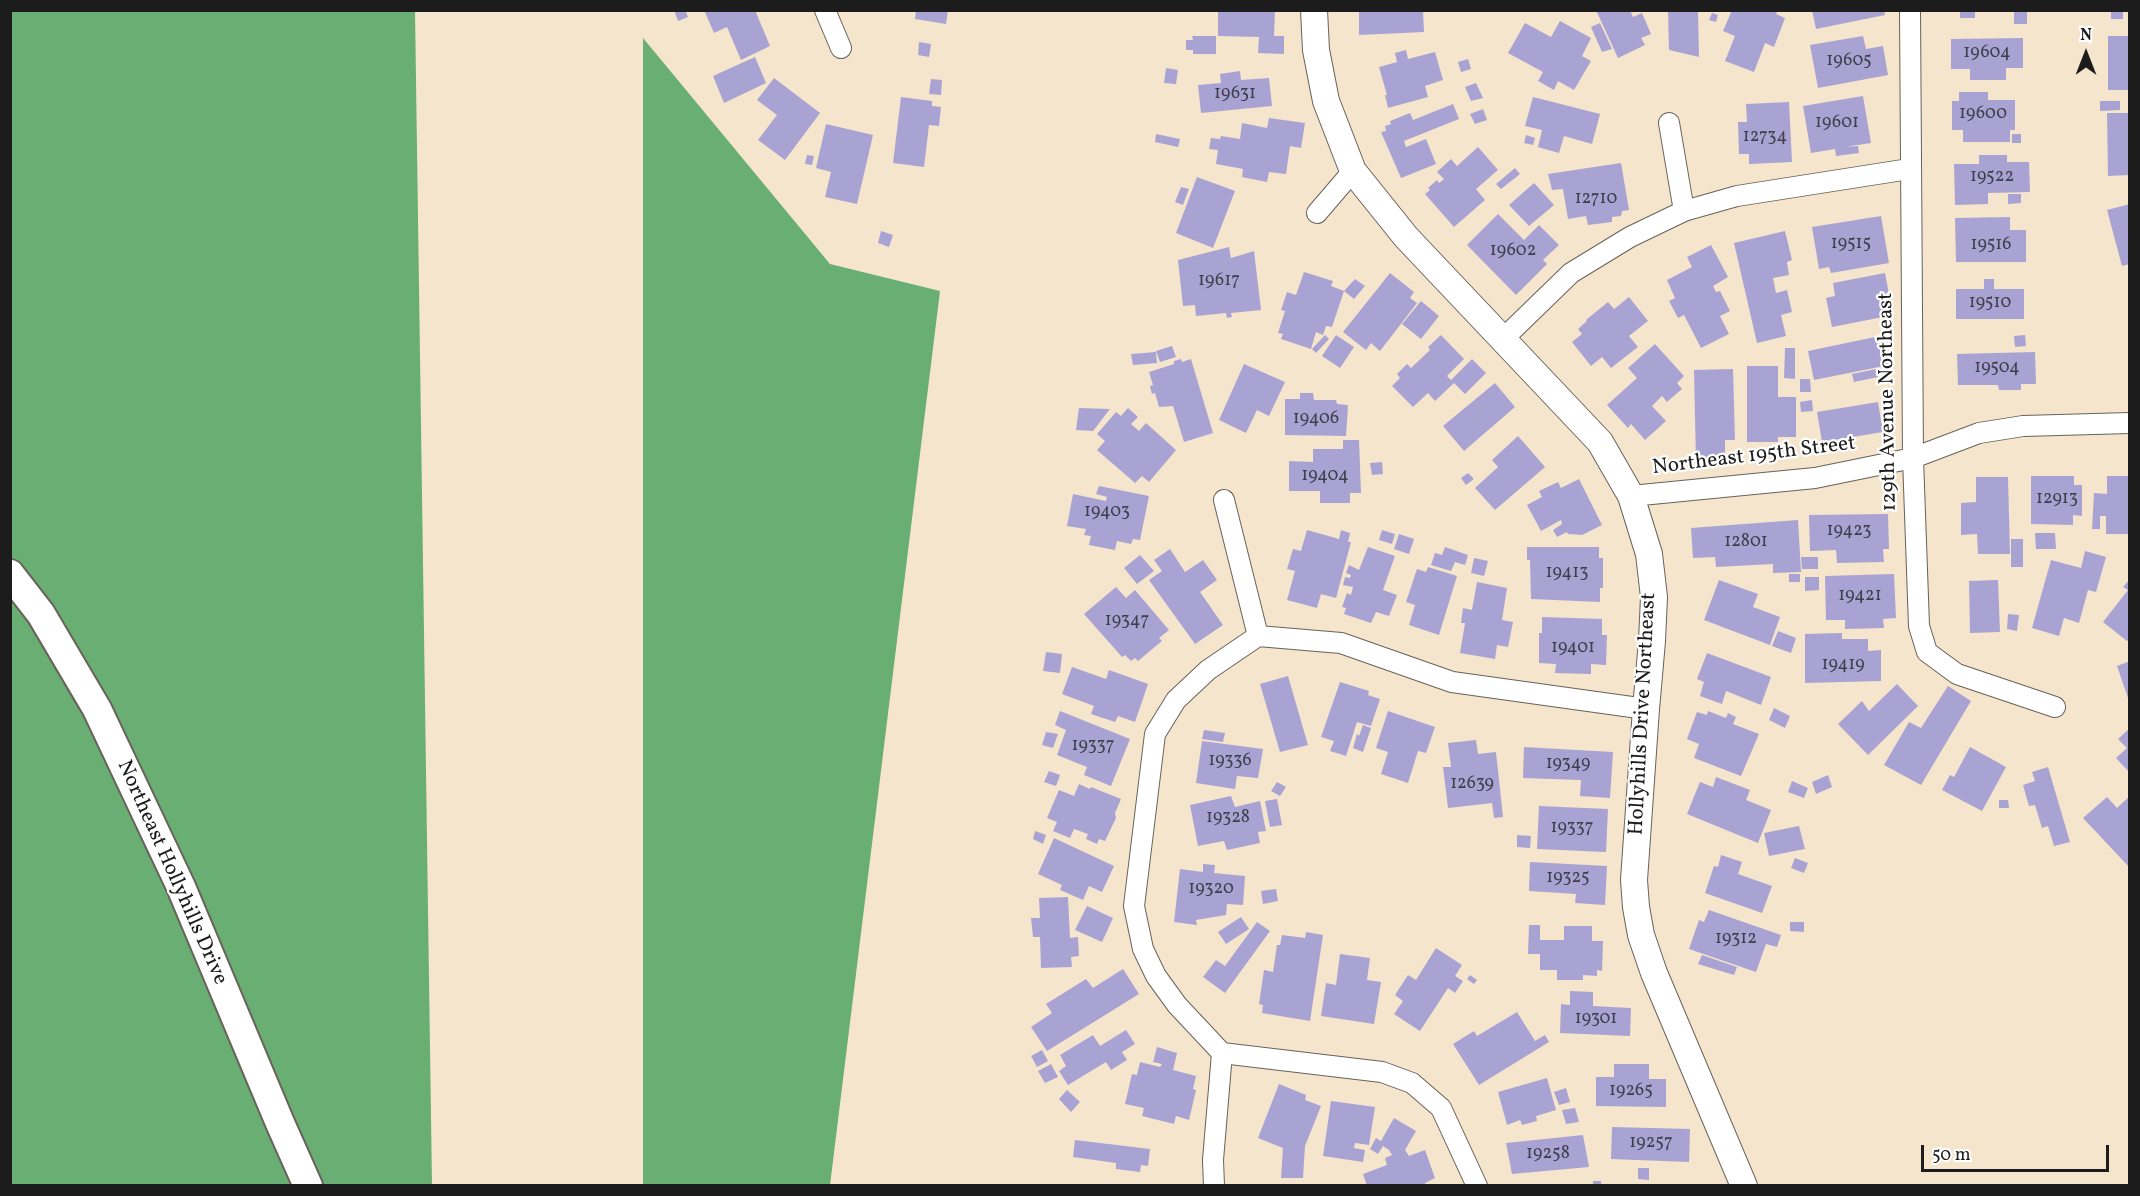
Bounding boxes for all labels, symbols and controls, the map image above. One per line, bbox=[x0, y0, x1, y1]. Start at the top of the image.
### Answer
north arrow bbox=[2056, 24, 2116, 84]
text: N bbox=[2080, 25, 2092, 47]
house number: 19604 bbox=[1963, 43, 2011, 65]
house number: 19605 bbox=[1826, 51, 1872, 73]
house number: 19631 bbox=[1214, 84, 1256, 106]
house number: 19600 bbox=[1959, 104, 2007, 126]
house number: 19601 bbox=[1815, 113, 1859, 135]
house number: 12734 bbox=[1743, 127, 1787, 149]
house number: 19522 bbox=[1970, 167, 2014, 189]
house number: 12710 bbox=[1575, 189, 1617, 211]
house number: 19515 bbox=[1831, 234, 1871, 256]
house number: 19516 bbox=[1971, 235, 2011, 257]
house number: 19602 bbox=[1490, 241, 1536, 263]
house number: 19617 bbox=[1198, 271, 1240, 293]
street label: 129th Avenue Northeast bbox=[1874, 292, 1904, 512]
house number: 19510 bbox=[1969, 293, 2011, 315]
house number: 19504 bbox=[1974, 358, 2020, 380]
house number: 19406 bbox=[1293, 409, 1339, 431]
street label: Northeast 195th Street bbox=[1651, 432, 1857, 482]
house number: 19404 bbox=[1301, 466, 1349, 488]
house number: 12913 bbox=[2036, 489, 2078, 511]
house number: 19403 bbox=[1084, 502, 1130, 524]
house number: 19423 bbox=[1827, 521, 1871, 543]
house number: 12801 bbox=[1724, 532, 1768, 554]
house number: 19413 bbox=[1546, 563, 1588, 585]
house number: 19421 bbox=[1838, 586, 1882, 608]
street label: Hollyhills Drive Northeast bbox=[1625, 592, 1663, 836]
house number: 19347 bbox=[1105, 611, 1149, 633]
house number: 19401 bbox=[1551, 638, 1595, 660]
house number: 19419 bbox=[1822, 655, 1864, 677]
house number: 19337 bbox=[1071, 736, 1115, 758]
house number: 19336 bbox=[1208, 751, 1252, 773]
house number: 19349 bbox=[1546, 754, 1590, 776]
street label: Northeast Hollyhills Drive bbox=[110, 757, 232, 989]
house number: 12639 bbox=[1450, 774, 1494, 796]
house number: 19328 bbox=[1206, 808, 1250, 830]
house number: 19337 bbox=[1550, 818, 1594, 840]
house number: 19325 bbox=[1546, 868, 1590, 890]
house number: 19320 bbox=[1188, 879, 1234, 901]
house number: 19312 bbox=[1715, 929, 1757, 951]
house number: 19301 bbox=[1575, 1009, 1617, 1031]
house number: 19265 bbox=[1609, 1081, 1653, 1103]
house number: 19257 bbox=[1629, 1133, 1673, 1155]
scale bar bbox=[1924, 1133, 2112, 1171]
text: 50 m bbox=[1932, 1143, 1971, 1168]
house number: 19258 bbox=[1526, 1144, 1570, 1166]

